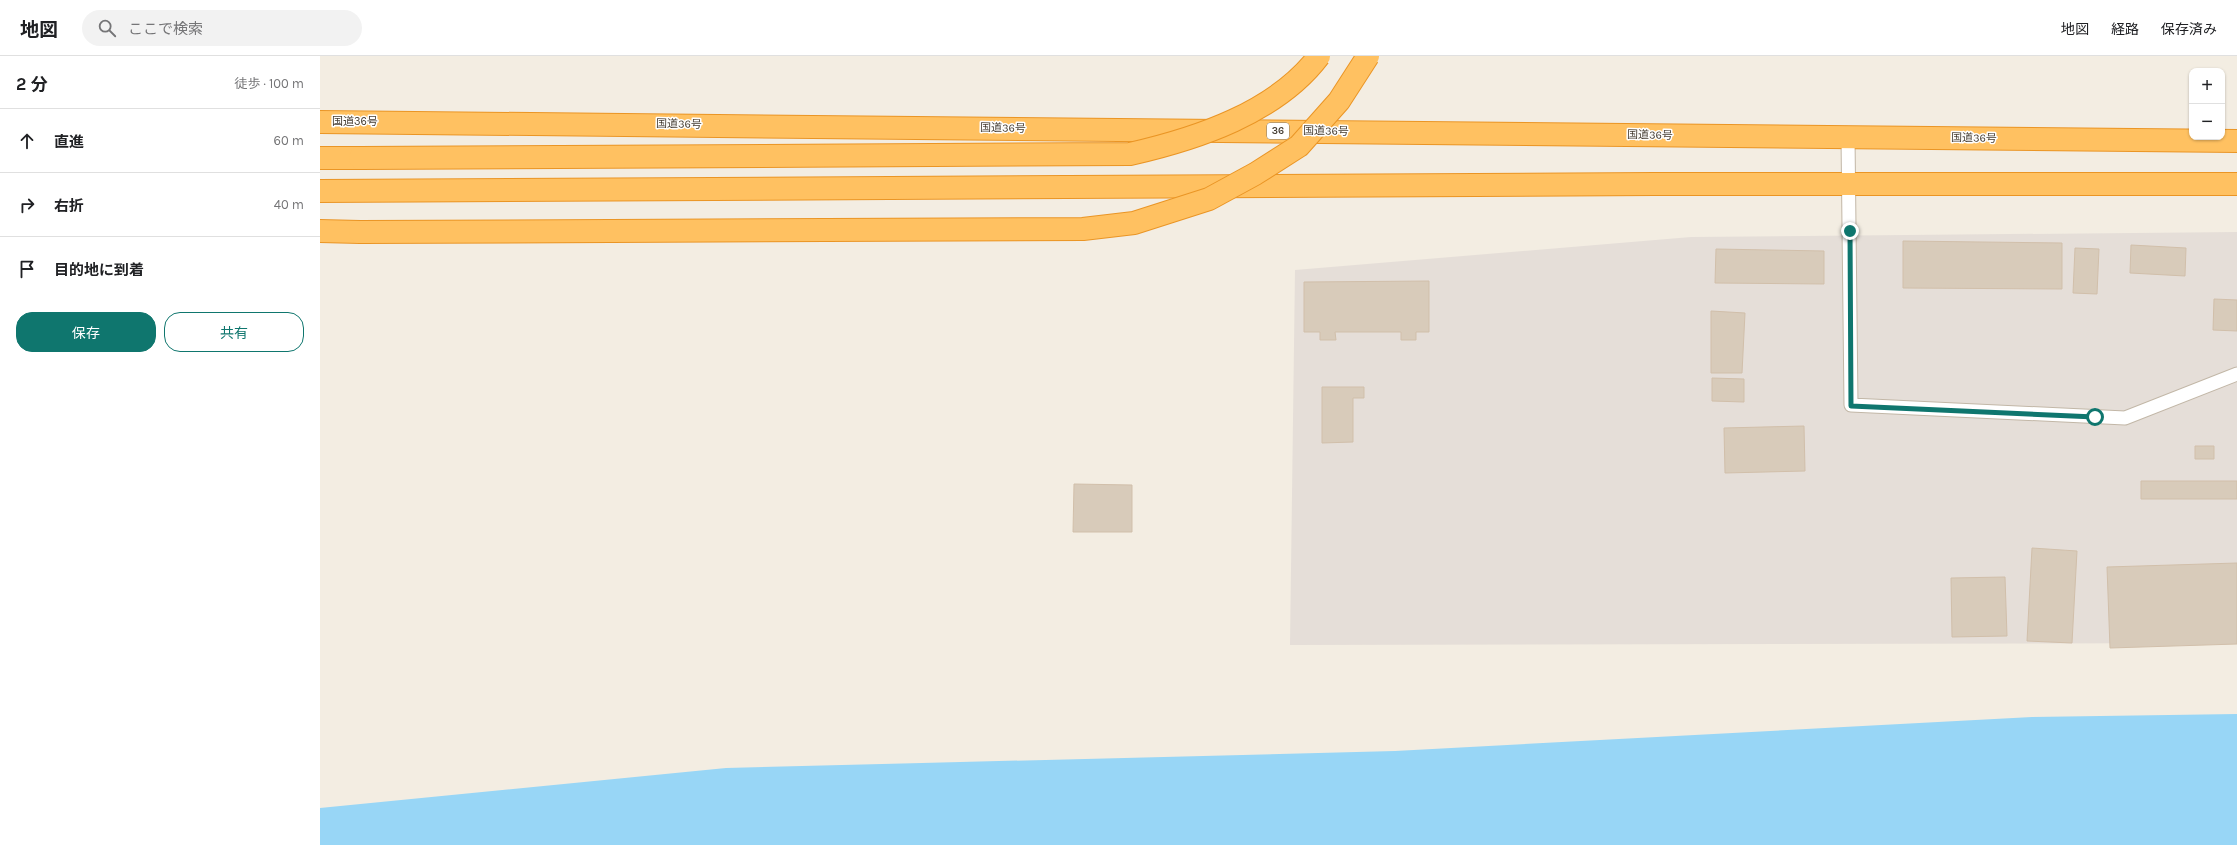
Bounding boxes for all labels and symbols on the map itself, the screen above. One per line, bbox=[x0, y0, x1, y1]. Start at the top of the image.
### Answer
street label: 国道36号 bbox=[332, 115, 378, 128]
street label: 国道36号 bbox=[656, 117, 702, 131]
street label: 国道36号 bbox=[980, 121, 1026, 135]
road number: 36 bbox=[1267, 123, 1289, 139]
street label: 国道36号 bbox=[1303, 124, 1349, 138]
street label: 国道36号 bbox=[1627, 128, 1673, 142]
street label: 国道36号 bbox=[1951, 131, 1997, 145]
route end bbox=[1841, 222, 1859, 240]
route start bbox=[2086, 408, 2104, 426]

